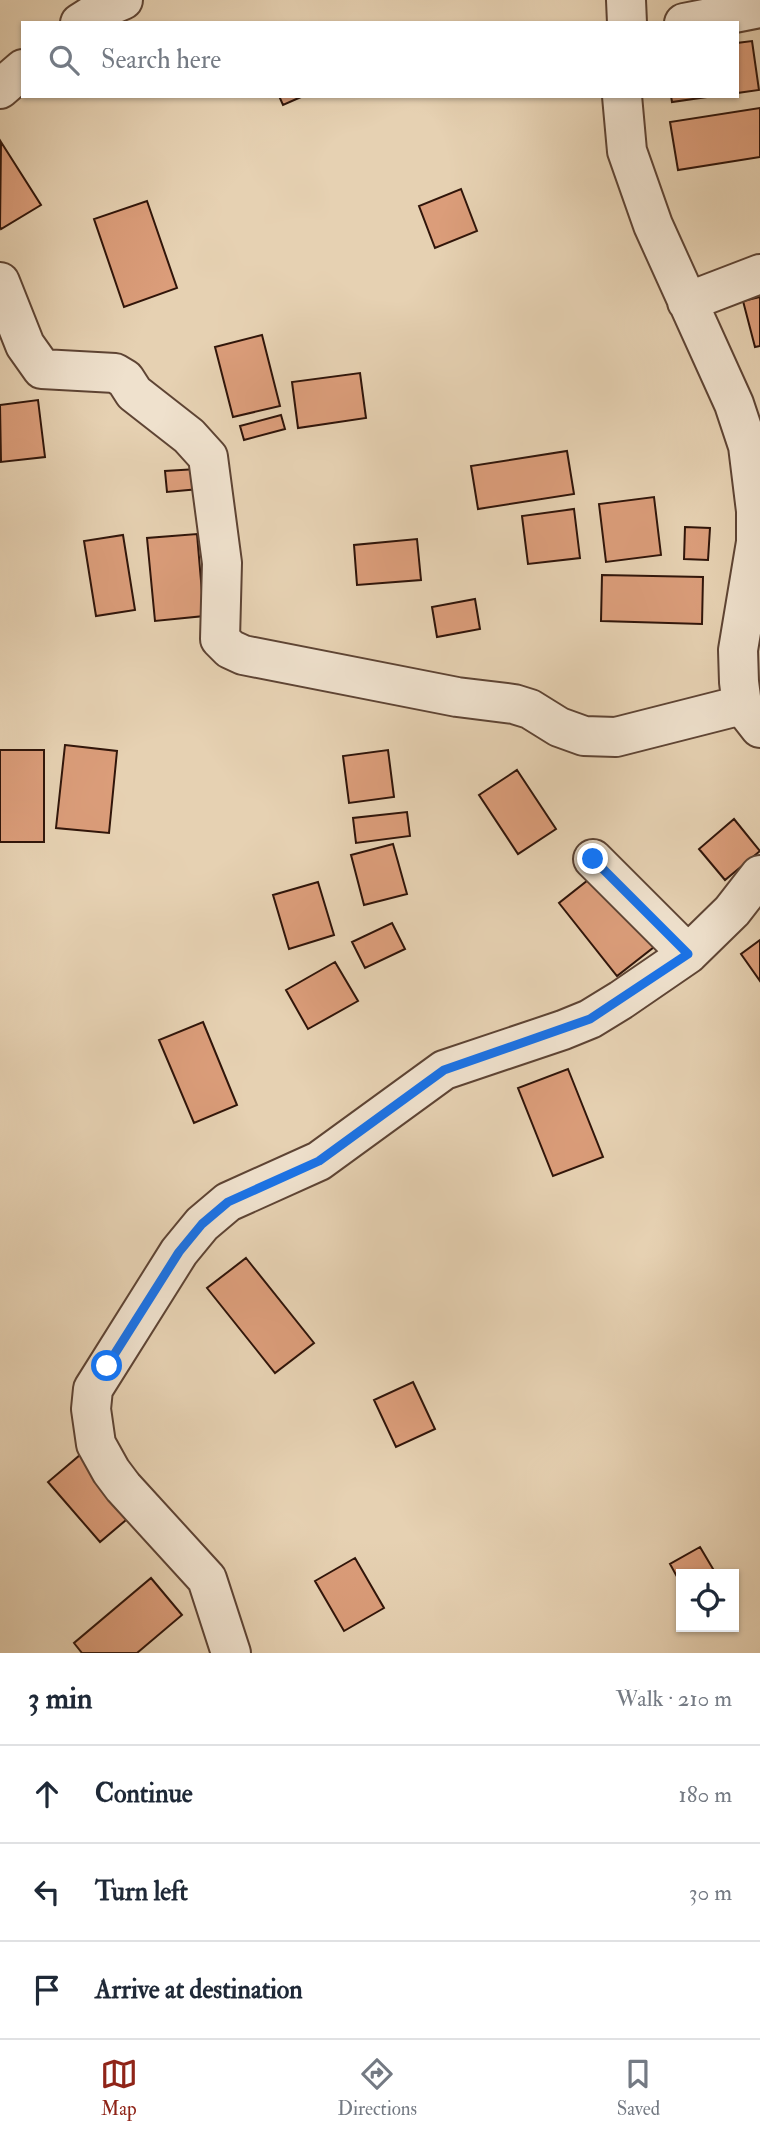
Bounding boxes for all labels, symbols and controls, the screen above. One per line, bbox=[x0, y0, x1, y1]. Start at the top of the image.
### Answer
search box bbox=[21, 21, 739, 98]
icon: search bbox=[45, 41, 83, 79]
text: Search here bbox=[101, 44, 221, 76]
route end bbox=[577, 843, 608, 874]
route start bbox=[91, 1350, 122, 1381]
map controls bbox=[676, 1569, 739, 1632]
button: locate bbox=[676, 1569, 739, 1632]
text: 3 min bbox=[28, 1680, 93, 1717]
text: Walk · 210 m bbox=[616, 1684, 732, 1713]
icon: ahead bbox=[28, 1775, 66, 1813]
text: Continue bbox=[95, 1778, 193, 1810]
text: 180 m bbox=[679, 1780, 732, 1809]
icon: left bbox=[28, 1873, 66, 1911]
text: Turn left bbox=[95, 1876, 188, 1908]
text: 30 m bbox=[689, 1878, 732, 1907]
icon: arrive bbox=[28, 1971, 66, 2009]
text: Arrive at destination bbox=[95, 1974, 303, 2006]
tab: Map bbox=[100, 2055, 138, 2121]
tab: Directions bbox=[337, 2055, 417, 2121]
tab: Saved bbox=[617, 2055, 660, 2121]

